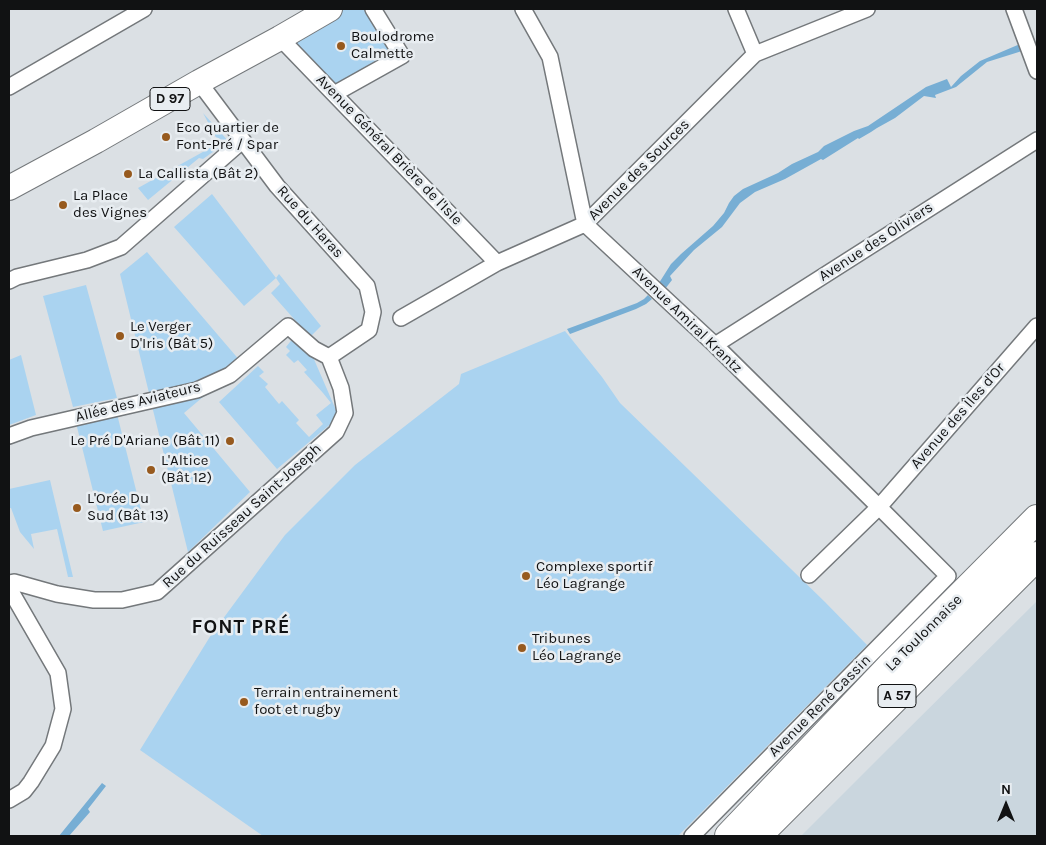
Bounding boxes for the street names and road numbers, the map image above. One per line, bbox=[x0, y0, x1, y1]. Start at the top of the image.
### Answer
street label: Avenue Général Brière de l'Isle bbox=[312, 71, 466, 229]
road number: D 97 bbox=[150, 88, 190, 110]
street label: Avenue des Sources bbox=[585, 116, 693, 224]
street label: Rue du Haras bbox=[273, 182, 347, 262]
street label: Avenue des Oliviers bbox=[816, 198, 936, 286]
street label: Avenue Amiral Krantz bbox=[628, 263, 746, 377]
street label: Avenue des Îles d'Or bbox=[907, 359, 1009, 473]
street label: Allée des Aviateurs bbox=[74, 378, 202, 426]
street label: Rue du Ruisseau Saint-Joseph bbox=[159, 440, 325, 592]
street label: La Toulonnaise bbox=[882, 591, 966, 675]
street label: Avenue René Cassin bbox=[765, 651, 875, 761]
road number: A 57 bbox=[878, 684, 916, 708]

